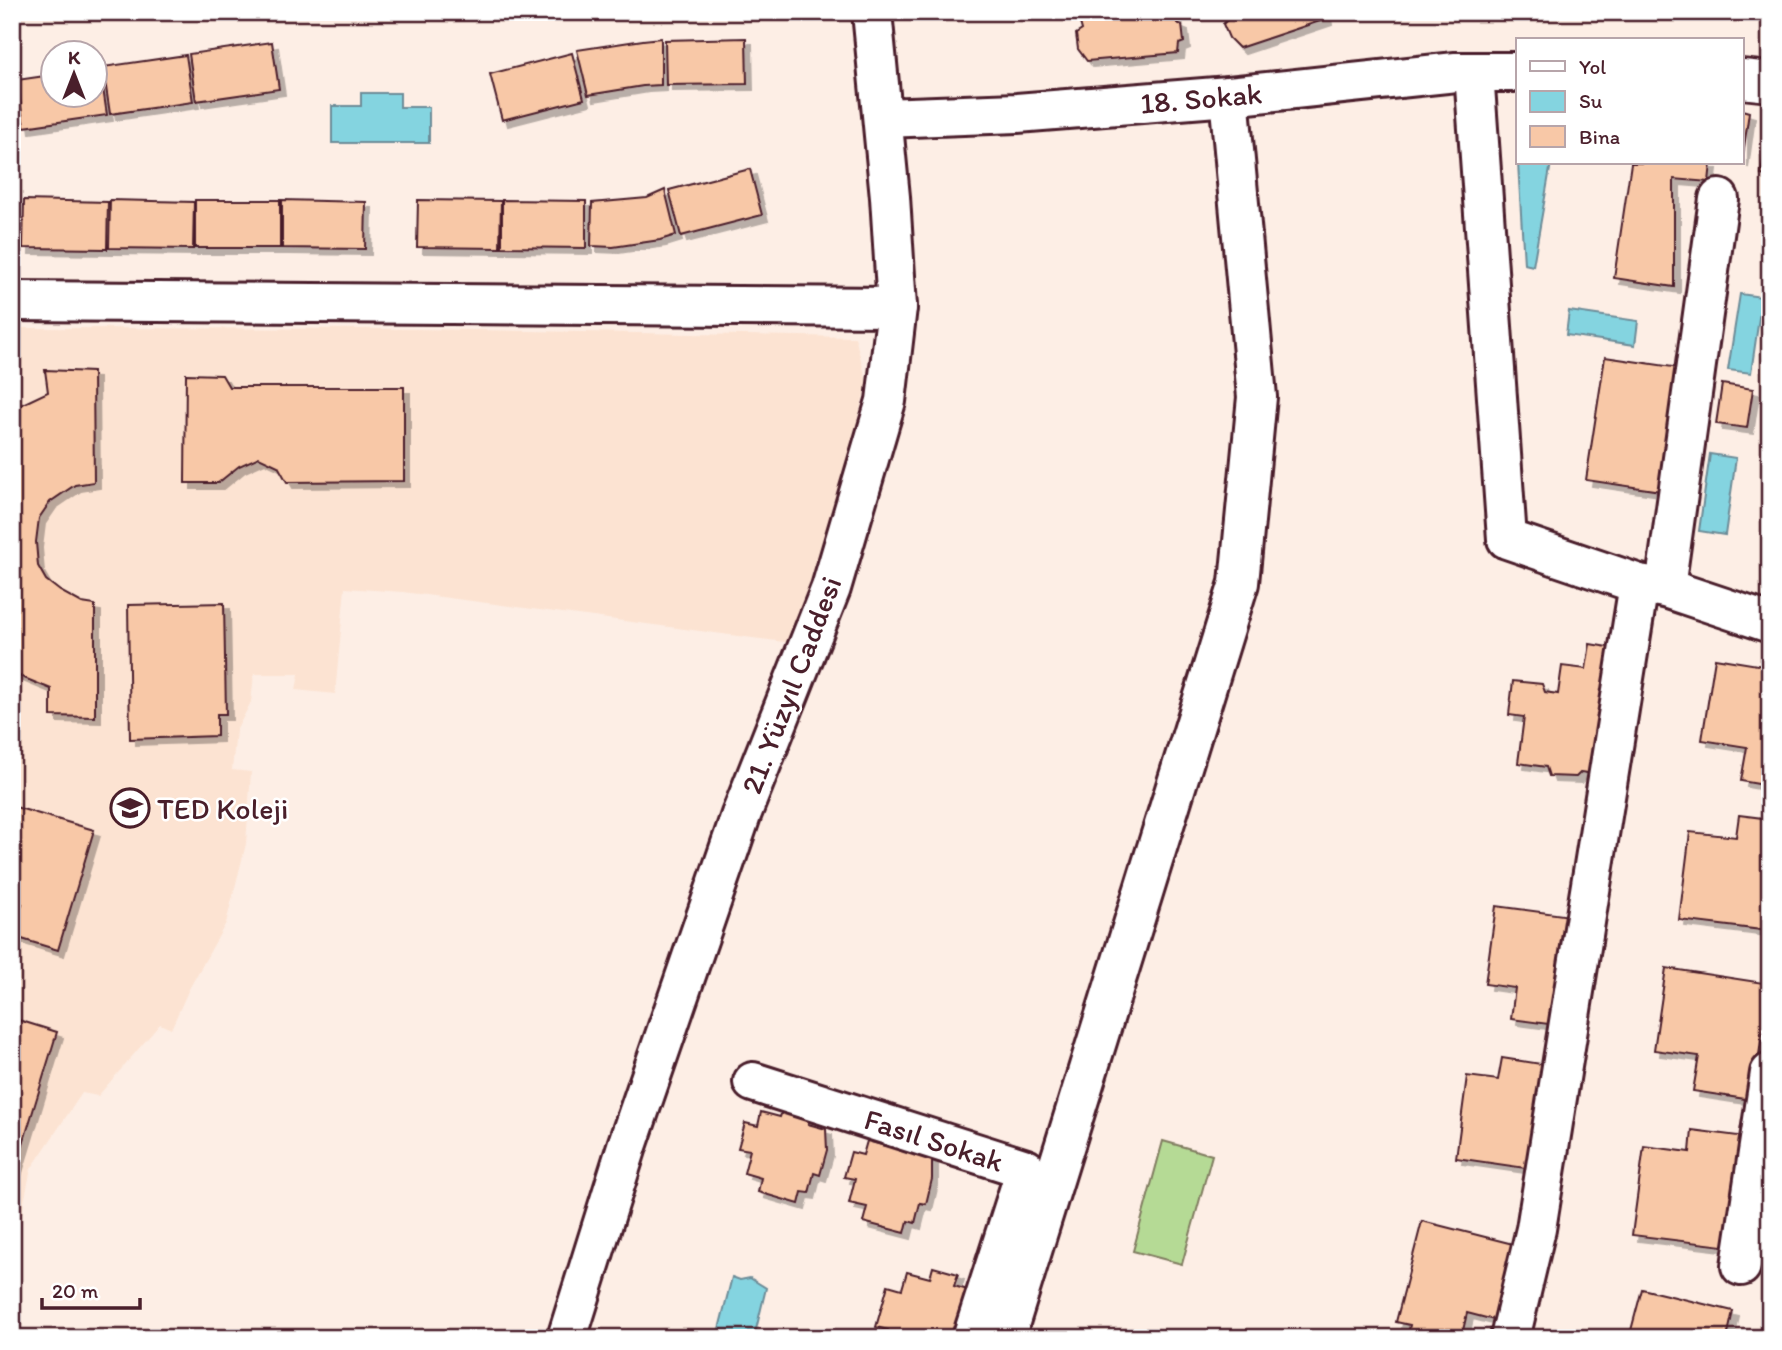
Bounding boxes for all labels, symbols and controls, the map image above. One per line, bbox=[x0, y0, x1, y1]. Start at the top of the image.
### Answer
north arrow bbox=[38, 38, 108, 108]
legend bbox=[1516, 38, 1744, 164]
text: K bbox=[68, 46, 81, 69]
text: Yol bbox=[1579, 54, 1606, 79]
street label: 18. Sokak bbox=[1138, 74, 1264, 122]
text: Su bbox=[1579, 88, 1603, 113]
text: Bina bbox=[1579, 124, 1620, 149]
street label: 21. Yüzyıl Caddesi bbox=[733, 571, 849, 799]
school or university icon: TED Koleji bbox=[109, 787, 151, 829]
place label: TED Koleji bbox=[157, 790, 288, 827]
street label: Fasıl Sokak bbox=[860, 1100, 1009, 1180]
scale bar bbox=[42, 1266, 140, 1310]
text: 20 m bbox=[52, 1278, 99, 1303]

